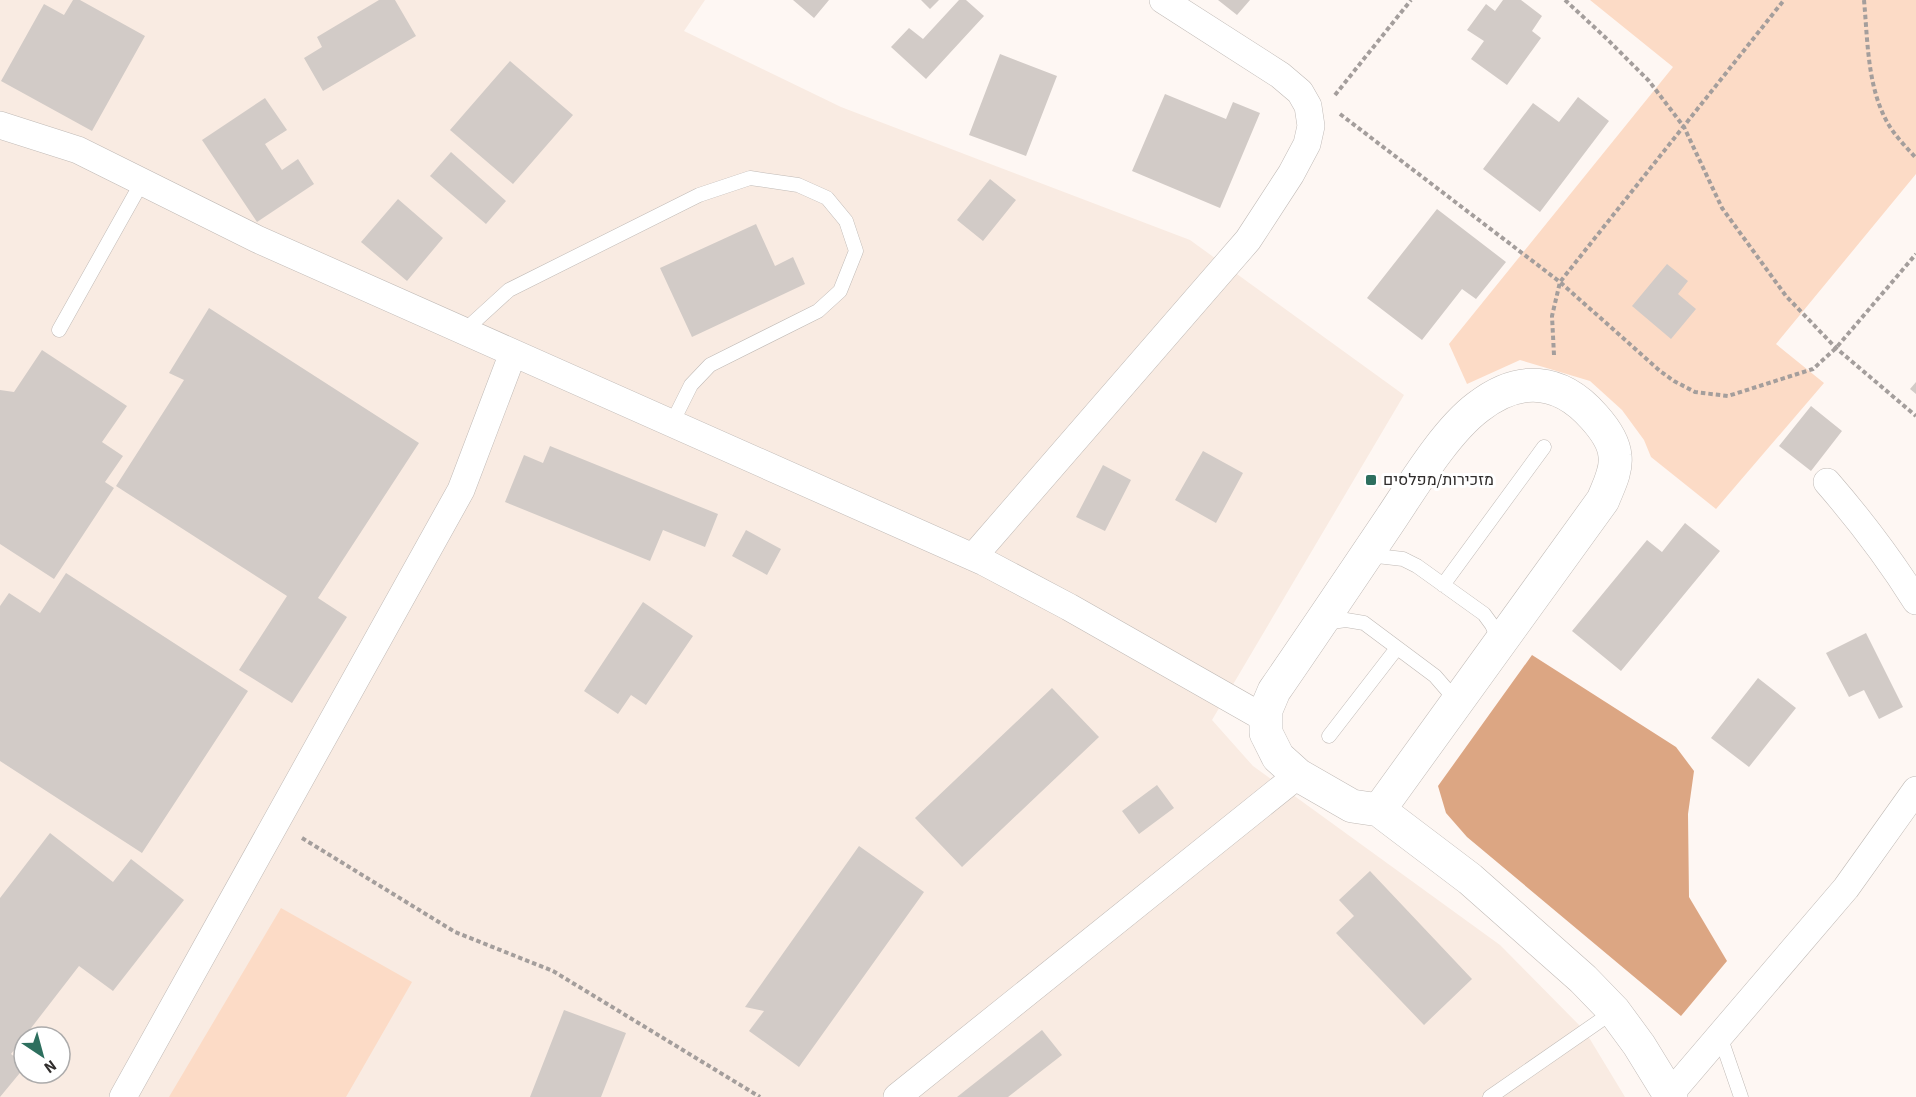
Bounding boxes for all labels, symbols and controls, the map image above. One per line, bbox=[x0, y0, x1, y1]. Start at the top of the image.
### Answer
place label: מזכירות/מפלסים bbox=[1383, 469, 1494, 491]
marker: מזכירות/מפלסים bbox=[1364, 473, 1378, 487]
north arrow bbox=[12, 1025, 72, 1085]
text: N bbox=[39, 1054, 61, 1078]

